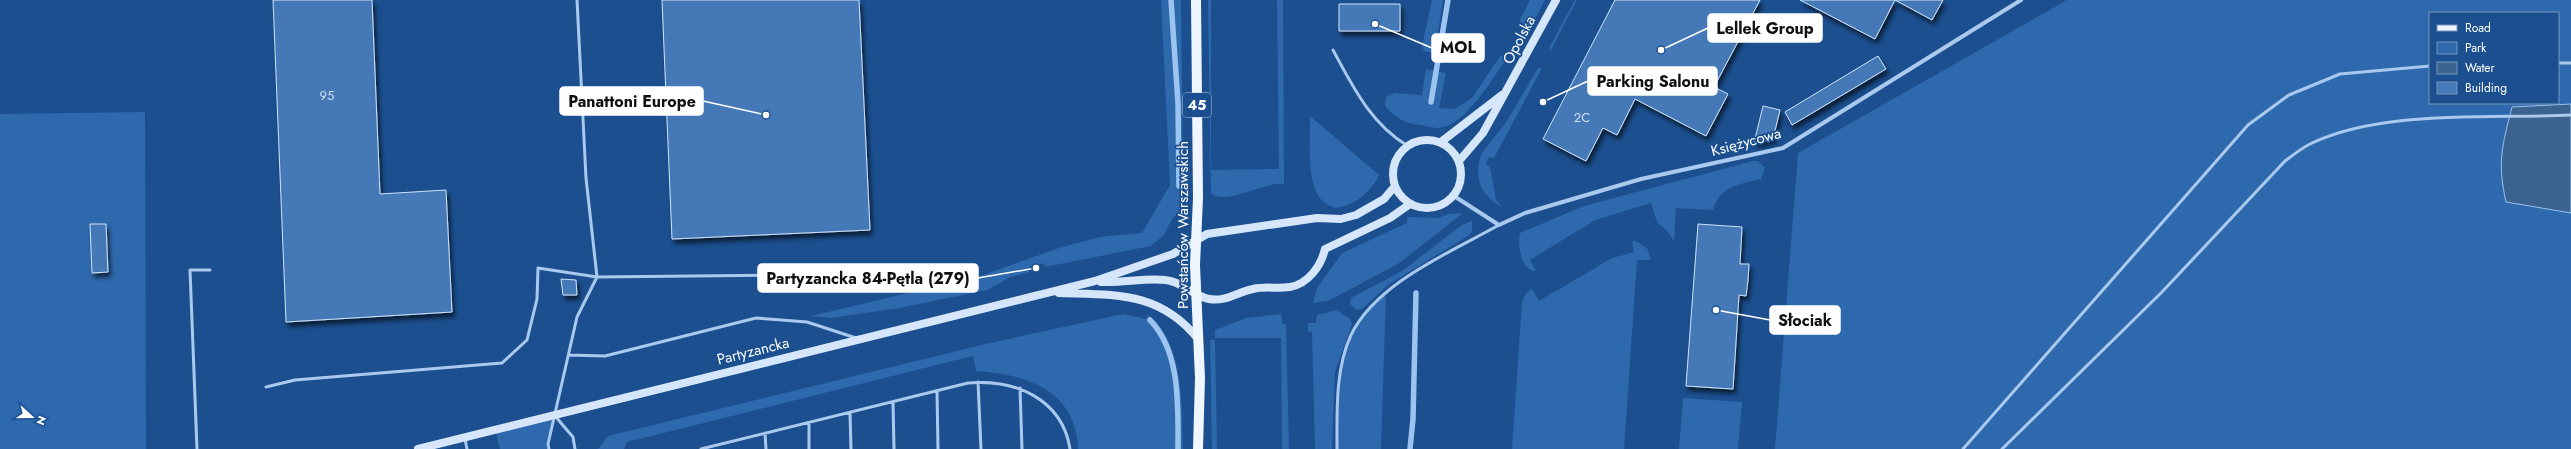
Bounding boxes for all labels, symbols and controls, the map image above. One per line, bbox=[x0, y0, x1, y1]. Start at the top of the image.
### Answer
street label: Opolska bbox=[1497, 12, 1541, 68]
legend bbox=[2429, 12, 2559, 104]
callout: Lellek Group bbox=[1708, 14, 1822, 42]
text: Lellek Group bbox=[1716, 17, 1814, 40]
text: Road bbox=[2465, 19, 2491, 37]
callout: MOL bbox=[1432, 34, 1484, 62]
text: MOL bbox=[1440, 36, 1476, 59]
text: Park bbox=[2465, 39, 2487, 57]
text: Water bbox=[2465, 59, 2496, 77]
callout: Parking Salonu bbox=[1588, 67, 1717, 95]
text: Parking Salonu bbox=[1597, 70, 1709, 93]
text: Building bbox=[2465, 79, 2507, 97]
house number: 95 bbox=[320, 86, 334, 105]
callout: Panattoni Europe bbox=[560, 87, 703, 115]
text: Panattoni Europe bbox=[568, 90, 696, 113]
road number: 45 bbox=[1183, 93, 1211, 117]
house number: 2C bbox=[1574, 108, 1590, 127]
street label: Księżycowa bbox=[1708, 122, 1784, 162]
street label: Powstańców Warszawskich bbox=[1172, 141, 1194, 309]
callout: Partyzancka 84-Pętla (279) bbox=[758, 264, 978, 292]
text: Partyzancka 84-Pętla (279) bbox=[766, 267, 970, 290]
callout: Słociak bbox=[1770, 306, 1840, 334]
text: Słociak bbox=[1778, 309, 1833, 332]
street label: Partyzancka bbox=[715, 331, 791, 371]
north arrow bbox=[12, 397, 52, 437]
text: N bbox=[32, 414, 50, 428]

